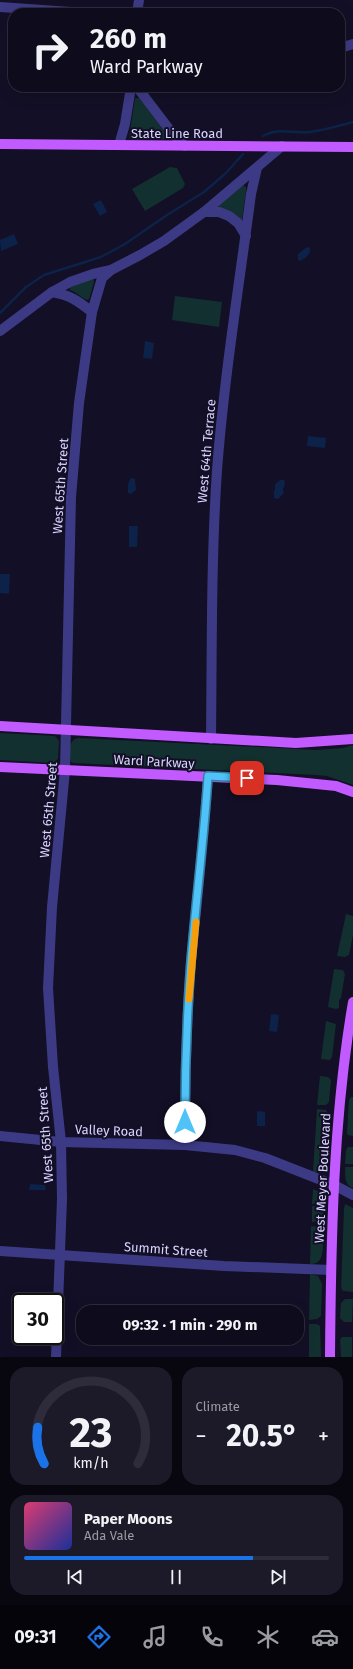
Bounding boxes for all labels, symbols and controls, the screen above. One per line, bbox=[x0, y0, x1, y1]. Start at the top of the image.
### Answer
text: 260 m bbox=[90, 22, 167, 55]
icon: right bbox=[24, 24, 76, 76]
text: Ward Parkway bbox=[90, 56, 203, 78]
street label: State Line Road bbox=[131, 126, 223, 141]
street label: West 64th Terrace bbox=[194, 398, 219, 504]
street label: West 65th Street bbox=[50, 437, 71, 535]
street label: Ward Parkway bbox=[113, 752, 196, 771]
street label: West 65th Street bbox=[37, 761, 60, 859]
pin bbox=[230, 761, 264, 795]
icon: arrive bbox=[236, 767, 258, 789]
street label: West 65th Street bbox=[35, 1086, 56, 1183]
position arrow bbox=[164, 1101, 206, 1143]
street label: West Meyer Boulevard bbox=[312, 1112, 333, 1244]
street label: Valley Road bbox=[75, 1122, 143, 1139]
street label: Summit Street bbox=[124, 1239, 209, 1260]
speed limit sign: 30 bbox=[12, 1293, 64, 1345]
text: 09:32 · 1 min · 290 m bbox=[123, 1316, 257, 1334]
text: Climate bbox=[196, 1399, 240, 1414]
text: 23 bbox=[69, 1408, 112, 1458]
text: 20.5° bbox=[226, 1418, 298, 1454]
text: − bbox=[196, 1423, 207, 1450]
text: + bbox=[318, 1423, 329, 1450]
text: km/h bbox=[73, 1455, 108, 1472]
text: Paper Moons bbox=[84, 1510, 172, 1528]
text: Ada Vale bbox=[84, 1528, 134, 1543]
icon: previous bbox=[64, 1566, 86, 1588]
icon: pause bbox=[165, 1566, 187, 1588]
icon: next bbox=[267, 1566, 289, 1588]
icon: directions bbox=[85, 1623, 113, 1651]
icon: music bbox=[141, 1623, 169, 1651]
icon: phone bbox=[198, 1623, 226, 1651]
icon: climate bbox=[254, 1623, 282, 1651]
icon: car bbox=[311, 1623, 339, 1651]
text: 09:31 bbox=[14, 1626, 57, 1648]

